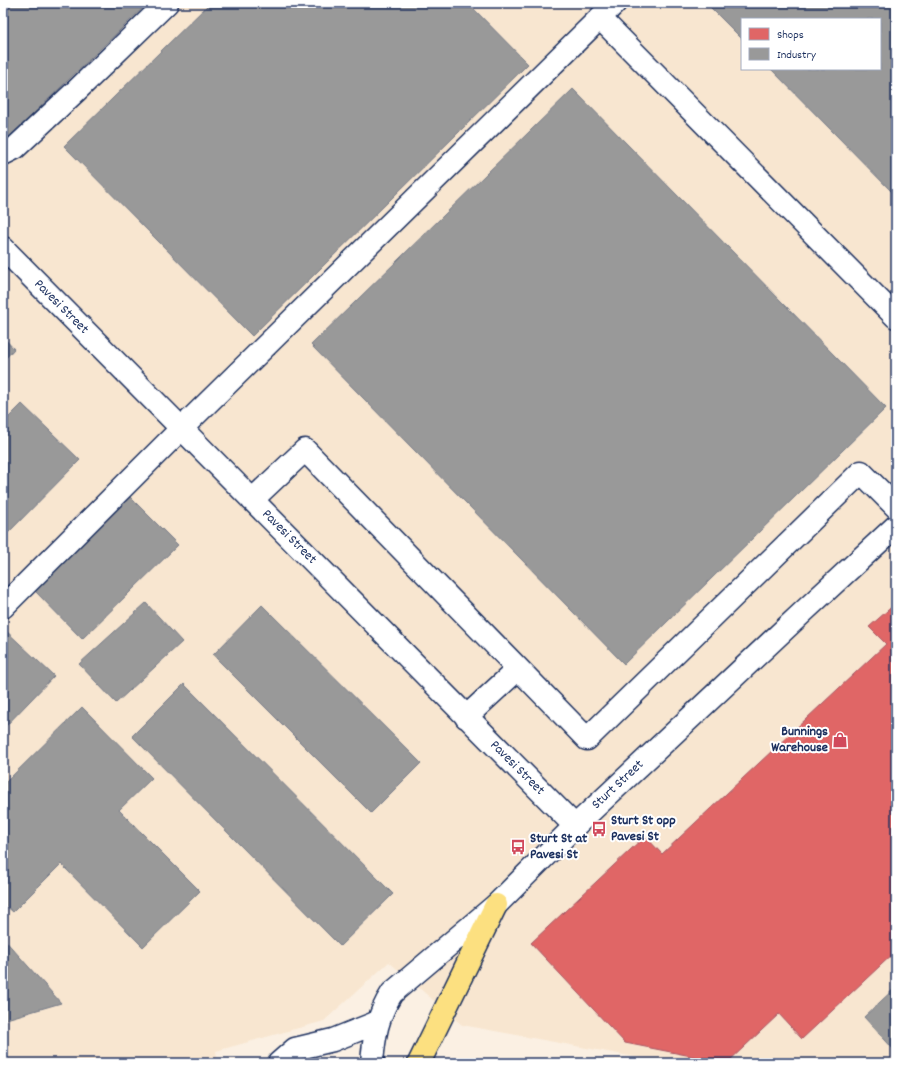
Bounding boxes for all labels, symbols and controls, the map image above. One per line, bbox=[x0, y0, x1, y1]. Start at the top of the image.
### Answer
legend bbox=[741, 18, 881, 70]
text: Shops bbox=[777, 27, 804, 44]
text: Industry bbox=[777, 47, 817, 64]
street label: Pavesi Street bbox=[29, 275, 93, 339]
street label: Pavesi Street bbox=[257, 505, 321, 569]
place label: Bunnings Warehouse bbox=[771, 722, 828, 758]
shop icon: Bunnings Warehouse bbox=[831, 731, 849, 749]
street label: Pavesi Street bbox=[485, 736, 549, 800]
street label: Sturt Street bbox=[587, 756, 649, 814]
place label: Sturt St opp Pavesi St bbox=[611, 811, 676, 847]
bus stop icon: Sturt St opp Pavesi St bbox=[590, 820, 608, 838]
place label: Sturt St at Pavesi St bbox=[530, 829, 588, 865]
bus stop icon: Sturt St at Pavesi St bbox=[509, 838, 527, 856]

